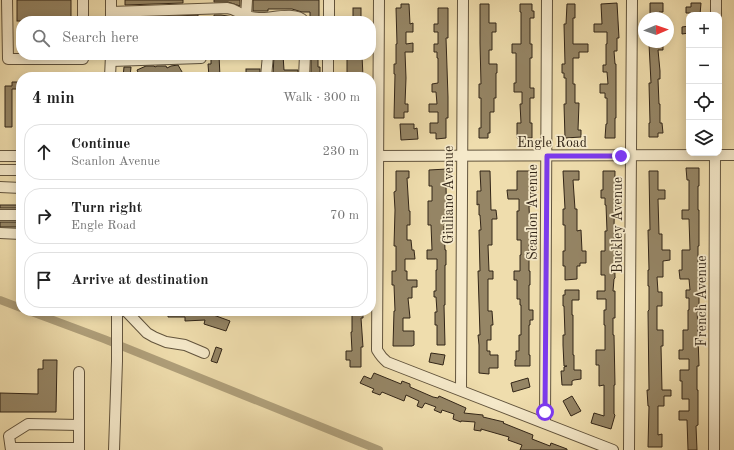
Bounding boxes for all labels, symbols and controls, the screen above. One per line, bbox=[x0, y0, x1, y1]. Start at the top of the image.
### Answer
north arrow bbox=[638, 12, 674, 48]
map controls bbox=[686, 12, 722, 156]
button: + bbox=[686, 12, 722, 48]
search box bbox=[16, 16, 376, 60]
icon: search bbox=[30, 27, 52, 49]
text: Search here bbox=[62, 31, 139, 46]
button: − bbox=[686, 48, 722, 84]
button: locate bbox=[686, 84, 722, 120]
text: 4 min bbox=[32, 90, 75, 107]
text: Walk · 300 m bbox=[283, 91, 360, 104]
button: layers bbox=[686, 120, 722, 156]
street label: Engle Road bbox=[517, 136, 587, 150]
text: Continue bbox=[71, 137, 130, 152]
icon: ahead bbox=[33, 141, 55, 163]
text: 230 m bbox=[322, 145, 359, 158]
street label: Giuliano Avenue bbox=[442, 146, 456, 244]
route end bbox=[612, 147, 630, 165]
text: Scanlon Avenue bbox=[71, 155, 160, 168]
street label: Scanlon Avenue bbox=[526, 164, 540, 260]
street label: Buckley Avenue bbox=[611, 177, 625, 273]
text: Turn right bbox=[71, 201, 142, 216]
icon: right bbox=[33, 205, 55, 227]
text: 70 m bbox=[330, 209, 359, 222]
text: Engle Road bbox=[71, 219, 136, 232]
street label: French Avenue bbox=[695, 255, 709, 347]
icon: arrive bbox=[33, 269, 55, 291]
text: Arrive at destination bbox=[71, 273, 209, 288]
route start bbox=[536, 403, 554, 421]

